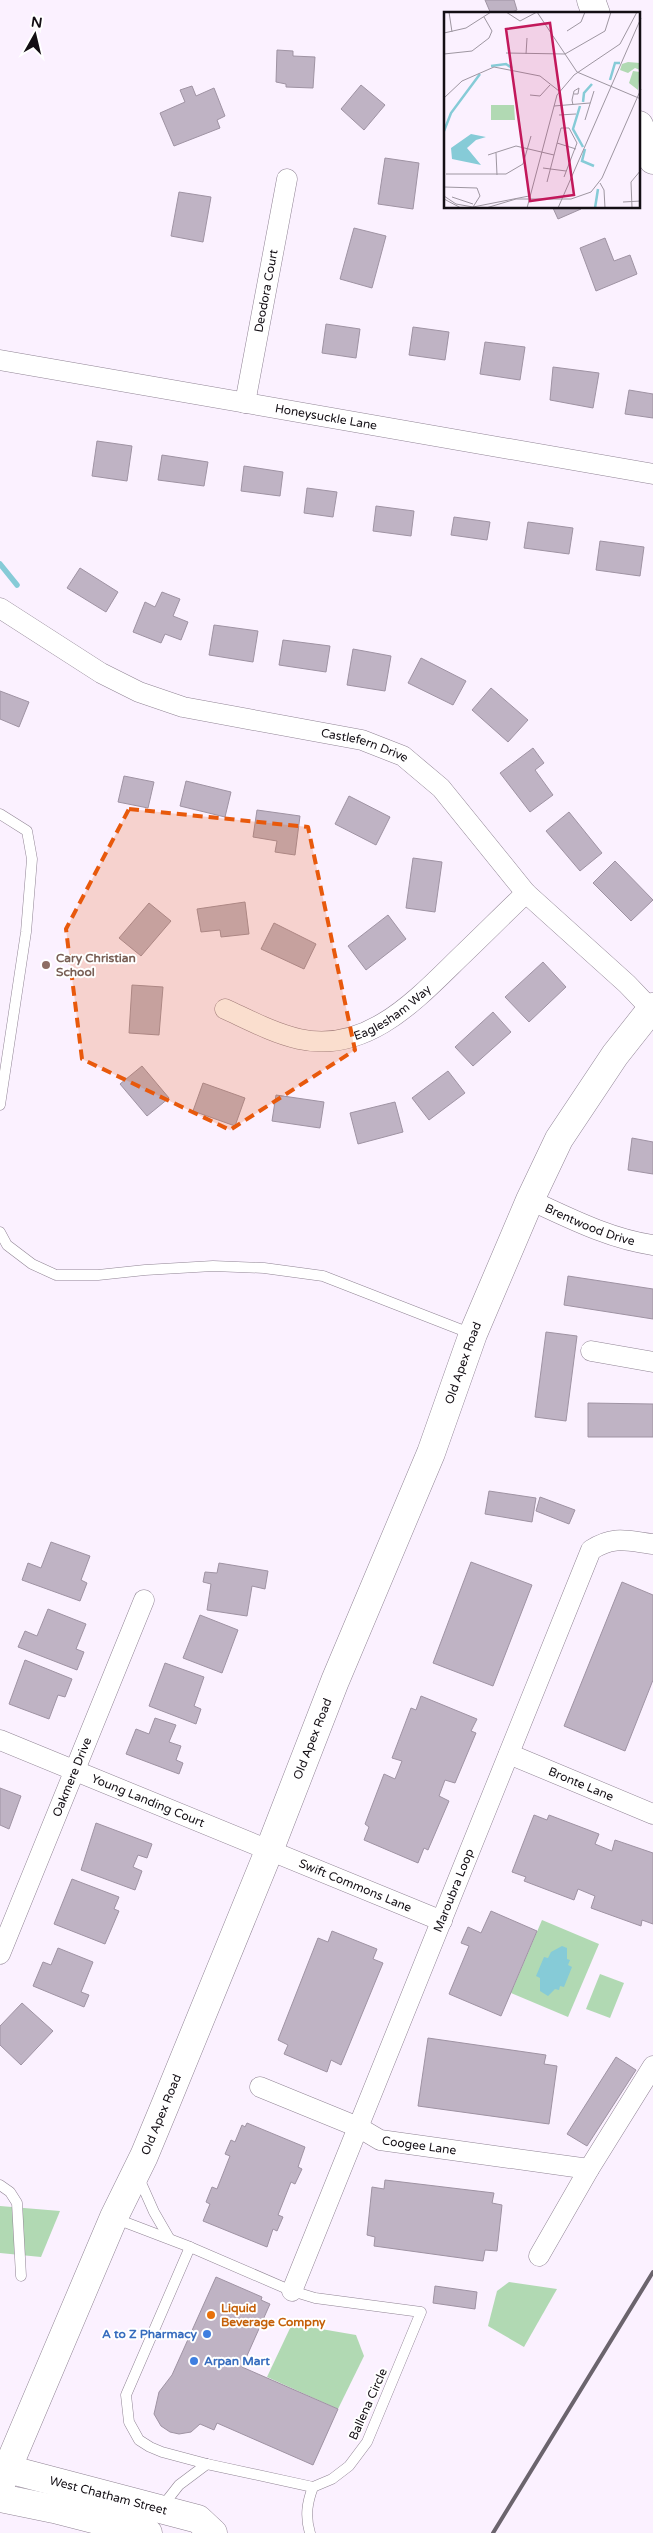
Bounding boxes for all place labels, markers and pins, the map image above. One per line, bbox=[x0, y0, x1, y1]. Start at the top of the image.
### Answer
place label: Cary Christian School bbox=[56, 951, 136, 979]
marker: Cary Christian School bbox=[40, 959, 52, 971]
place label: Liquid Beverage Compny bbox=[221, 2301, 326, 2330]
marker: Liquid Beverage Compny bbox=[205, 2309, 217, 2321]
place label: A to Z Pharmacy bbox=[102, 2327, 198, 2342]
marker: A to Z Pharmacy bbox=[201, 2328, 213, 2340]
place label: Arpan Mart bbox=[204, 2354, 270, 2369]
marker: Arpan Mart bbox=[188, 2355, 200, 2367]

